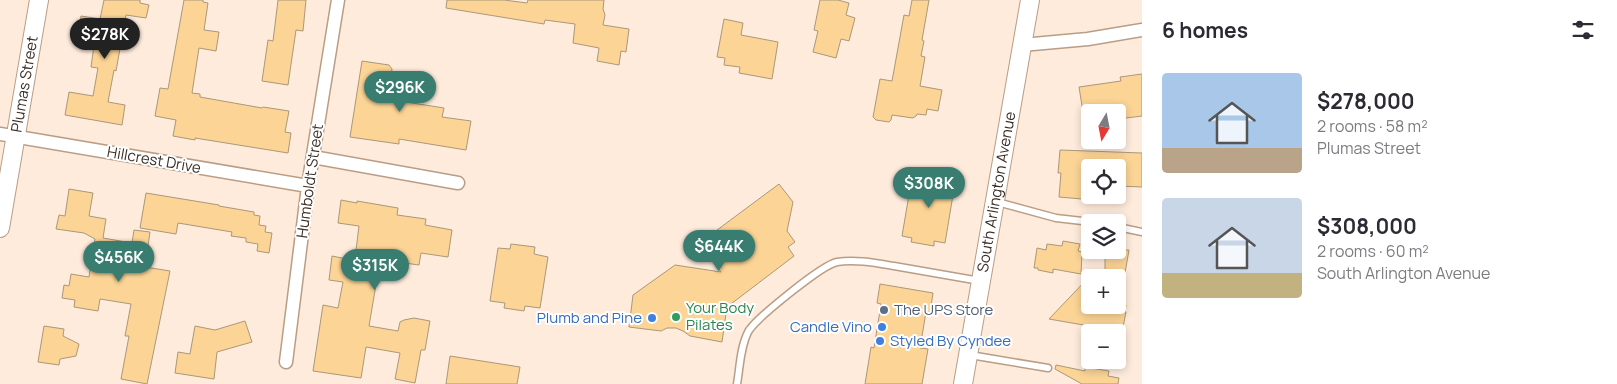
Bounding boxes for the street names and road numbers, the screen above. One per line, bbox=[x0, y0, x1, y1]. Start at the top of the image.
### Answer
street label: Plumas Street bbox=[6, 34, 43, 134]
street label: South Arlington Avenue bbox=[972, 110, 1020, 274]
street label: Humboldt Street bbox=[291, 122, 328, 239]
street label: Hillcrest Drive bbox=[105, 141, 203, 178]

